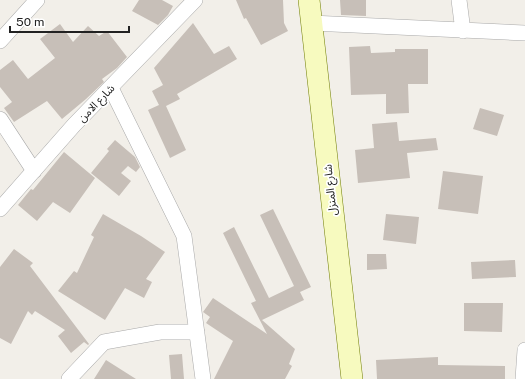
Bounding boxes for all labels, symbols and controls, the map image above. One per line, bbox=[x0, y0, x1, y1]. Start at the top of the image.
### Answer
scale bar bbox=[10, 8, 129, 34]
text: 50 m bbox=[16, 15, 44, 29]
street label: شارع الامن bbox=[75, 82, 118, 125]
street label: شارع المنزل bbox=[321, 163, 341, 216]

